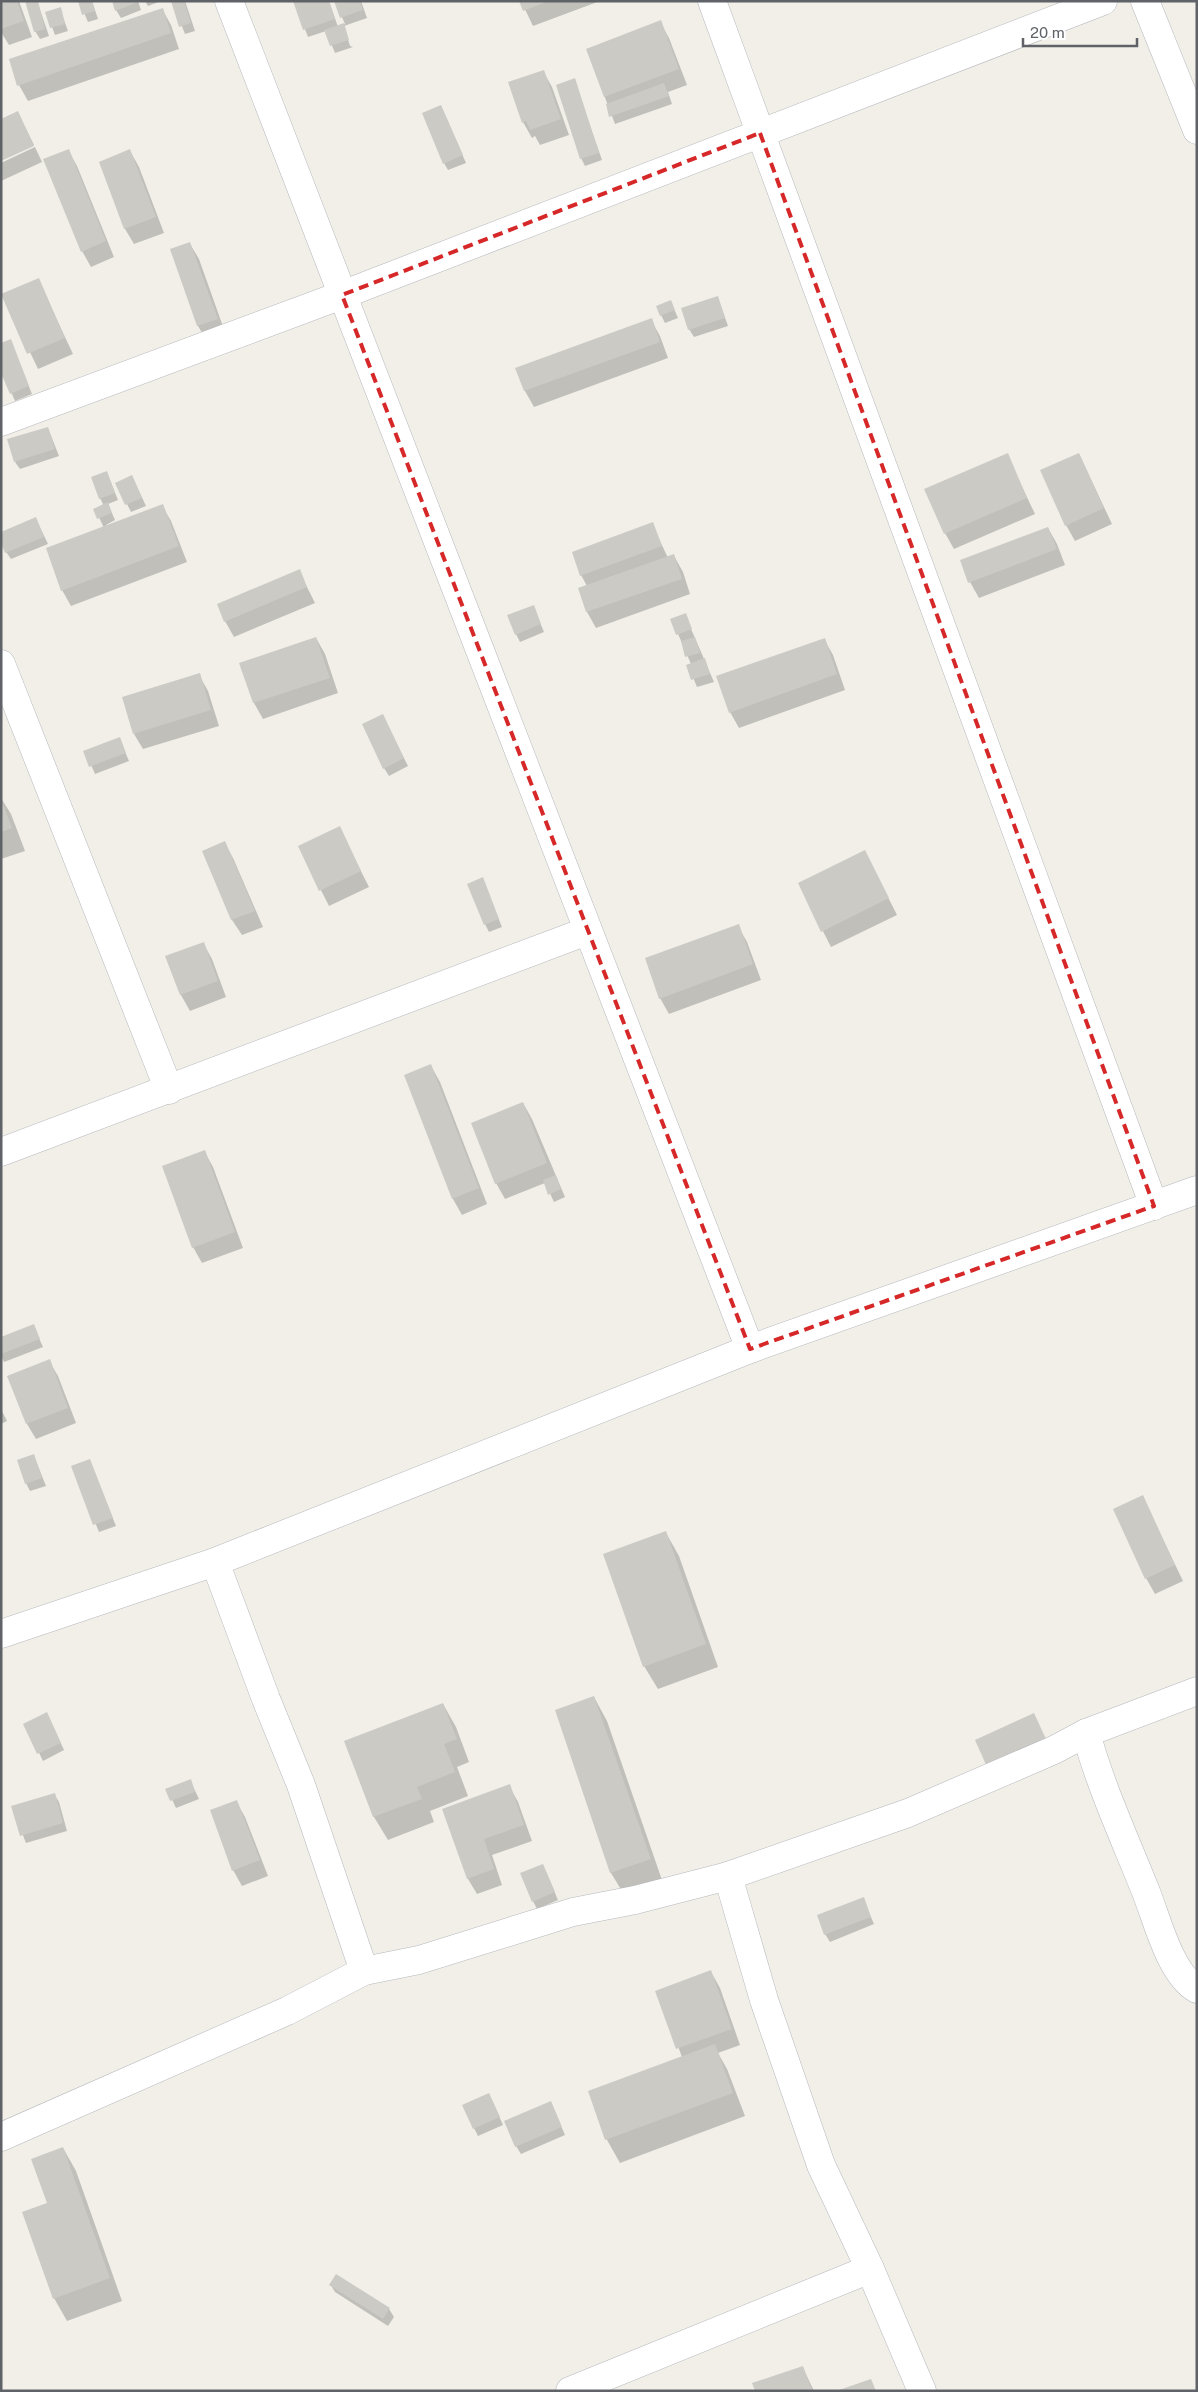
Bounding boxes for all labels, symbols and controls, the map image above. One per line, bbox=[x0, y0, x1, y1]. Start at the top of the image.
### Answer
scale bar bbox=[1023, 15, 1137, 47]
text: 20 m bbox=[1030, 24, 1065, 41]

